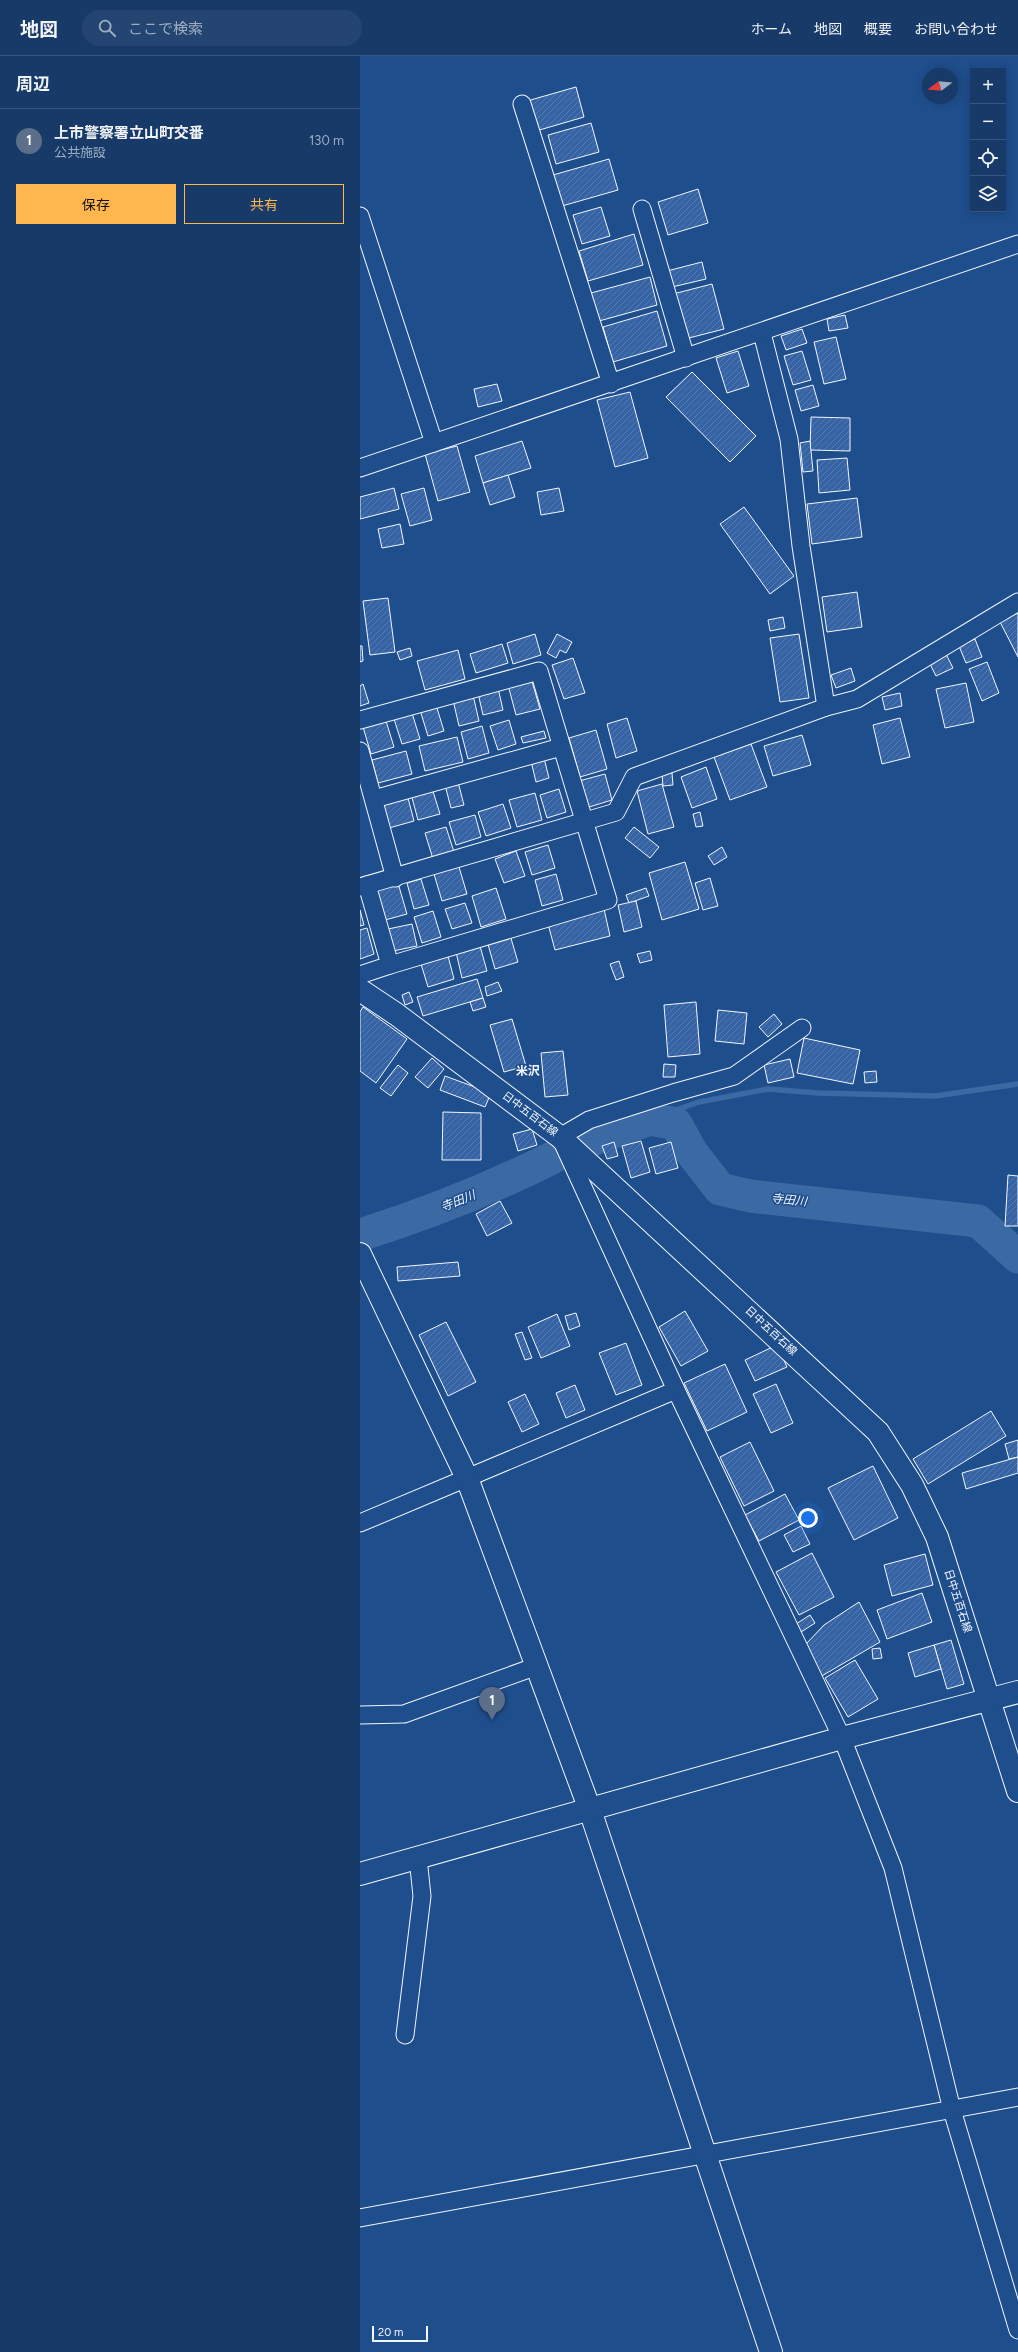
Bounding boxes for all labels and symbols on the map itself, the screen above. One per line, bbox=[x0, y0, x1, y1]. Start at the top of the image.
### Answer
north arrow bbox=[922, 68, 958, 104]
district label: 米沢 bbox=[516, 1064, 540, 1078]
street label: 日中五百石線 bbox=[500, 1089, 560, 1139]
water label: 寺田川 bbox=[439, 1187, 479, 1214]
water label: 寺田川 bbox=[770, 1191, 810, 1209]
street label: 日中五百石線 bbox=[742, 1304, 800, 1358]
your location bbox=[798, 1508, 818, 1528]
street label: 日中五百石線 bbox=[942, 1568, 974, 1634]
pin: 1 bbox=[479, 1687, 505, 1720]
scale bar bbox=[372, 2324, 428, 2343]

